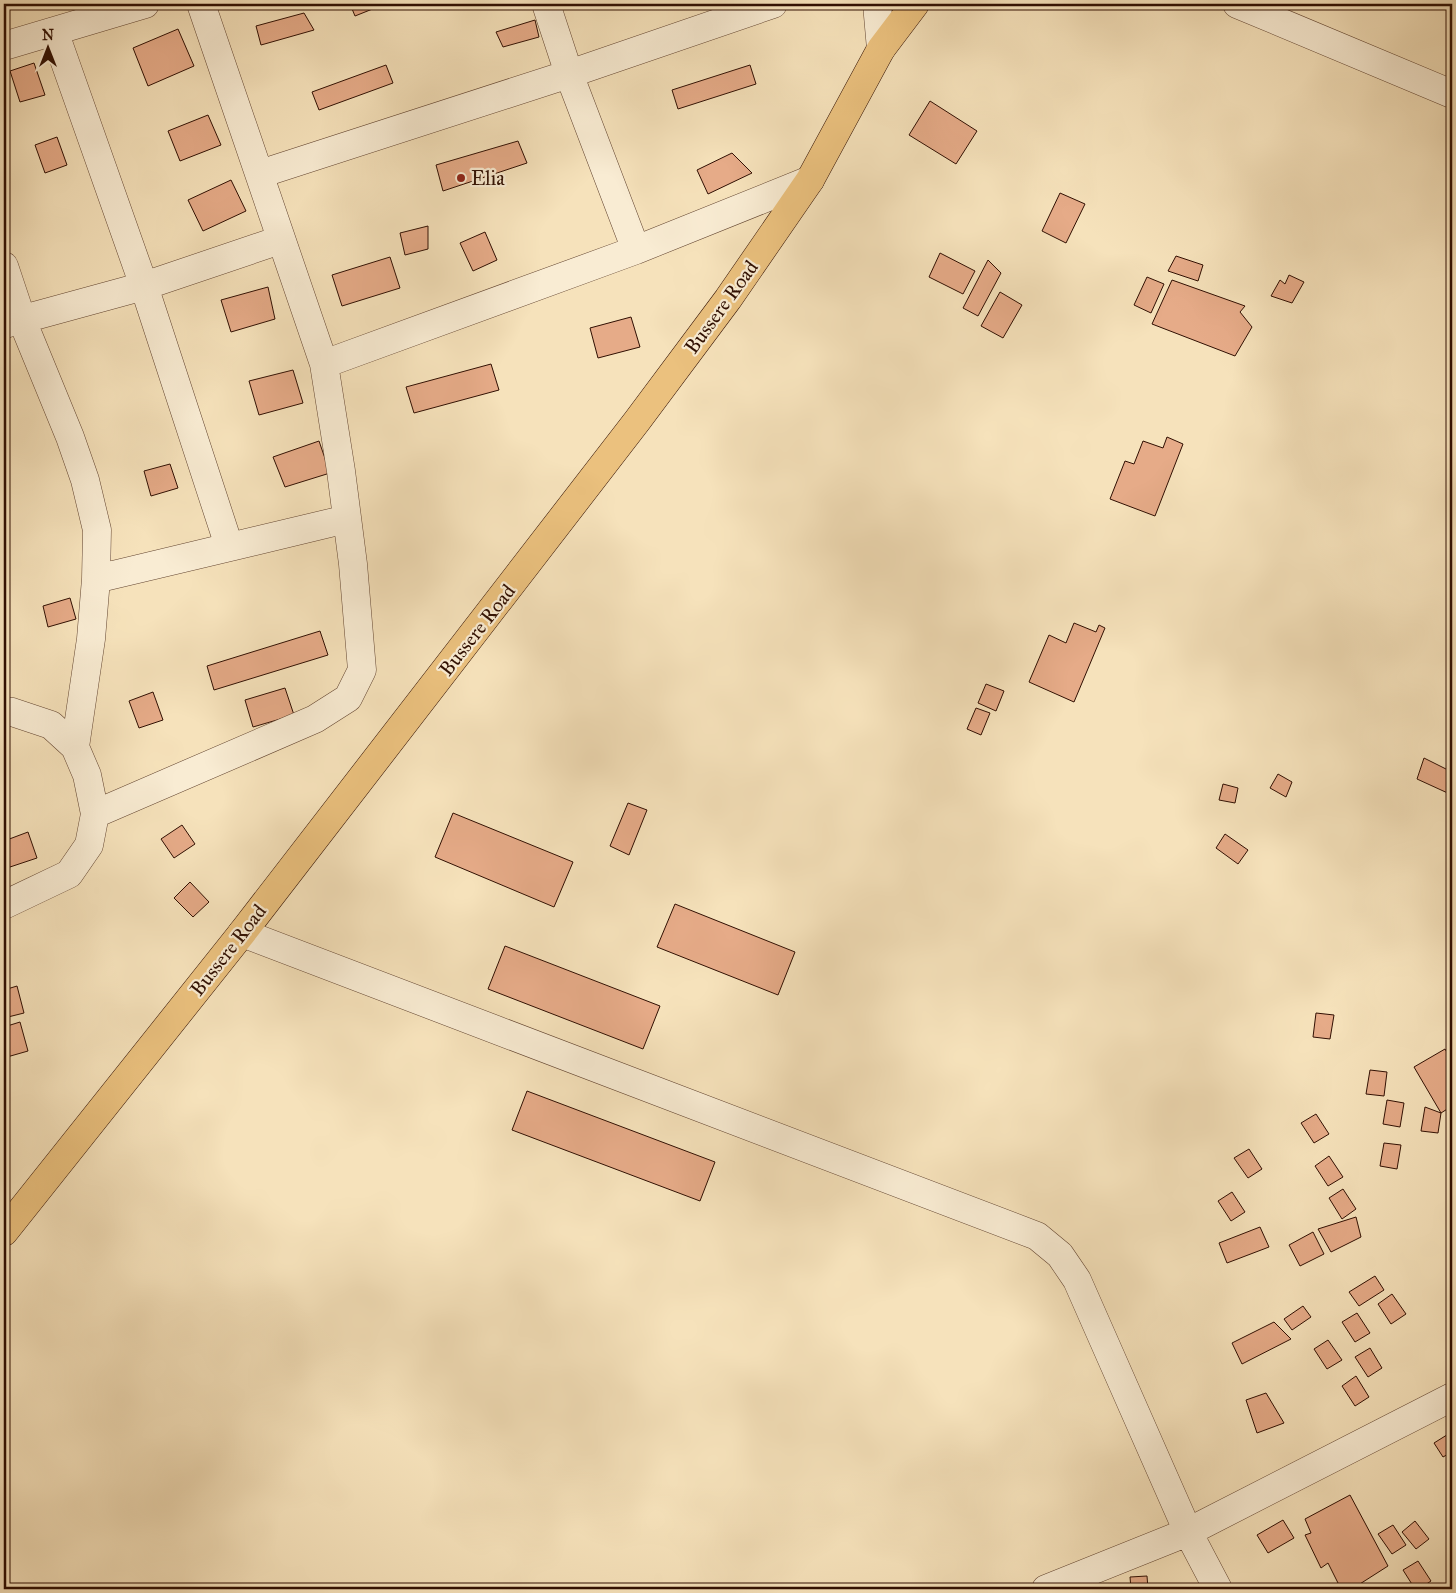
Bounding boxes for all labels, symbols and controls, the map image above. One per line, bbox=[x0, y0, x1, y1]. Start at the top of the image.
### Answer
north arrow bbox=[22, 22, 72, 72]
text: N bbox=[42, 27, 54, 44]
place label: Elia bbox=[471, 166, 505, 190]
marker: Elia bbox=[455, 172, 467, 184]
street label: Bussere Road bbox=[679, 256, 763, 358]
street label: Bussere Road bbox=[434, 579, 520, 681]
street label: Bussere Road bbox=[185, 899, 271, 1001]

